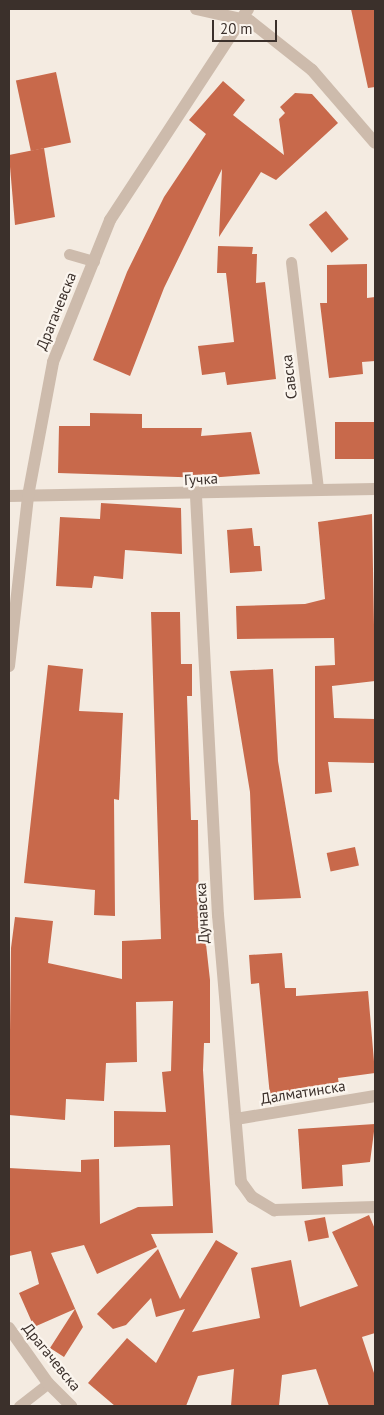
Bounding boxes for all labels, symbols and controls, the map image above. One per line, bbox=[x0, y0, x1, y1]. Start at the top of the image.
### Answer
scale bar bbox=[214, 10, 279, 42]
text: 20 m bbox=[220, 19, 253, 38]
street label: Драгачевска bbox=[32, 269, 80, 353]
street label: Савска bbox=[277, 354, 301, 400]
street label: Гучка bbox=[184, 469, 218, 489]
street label: Дунавска bbox=[191, 882, 213, 944]
street label: Далматинска bbox=[259, 1076, 347, 1108]
street label: Драгачевска bbox=[19, 1319, 85, 1395]

